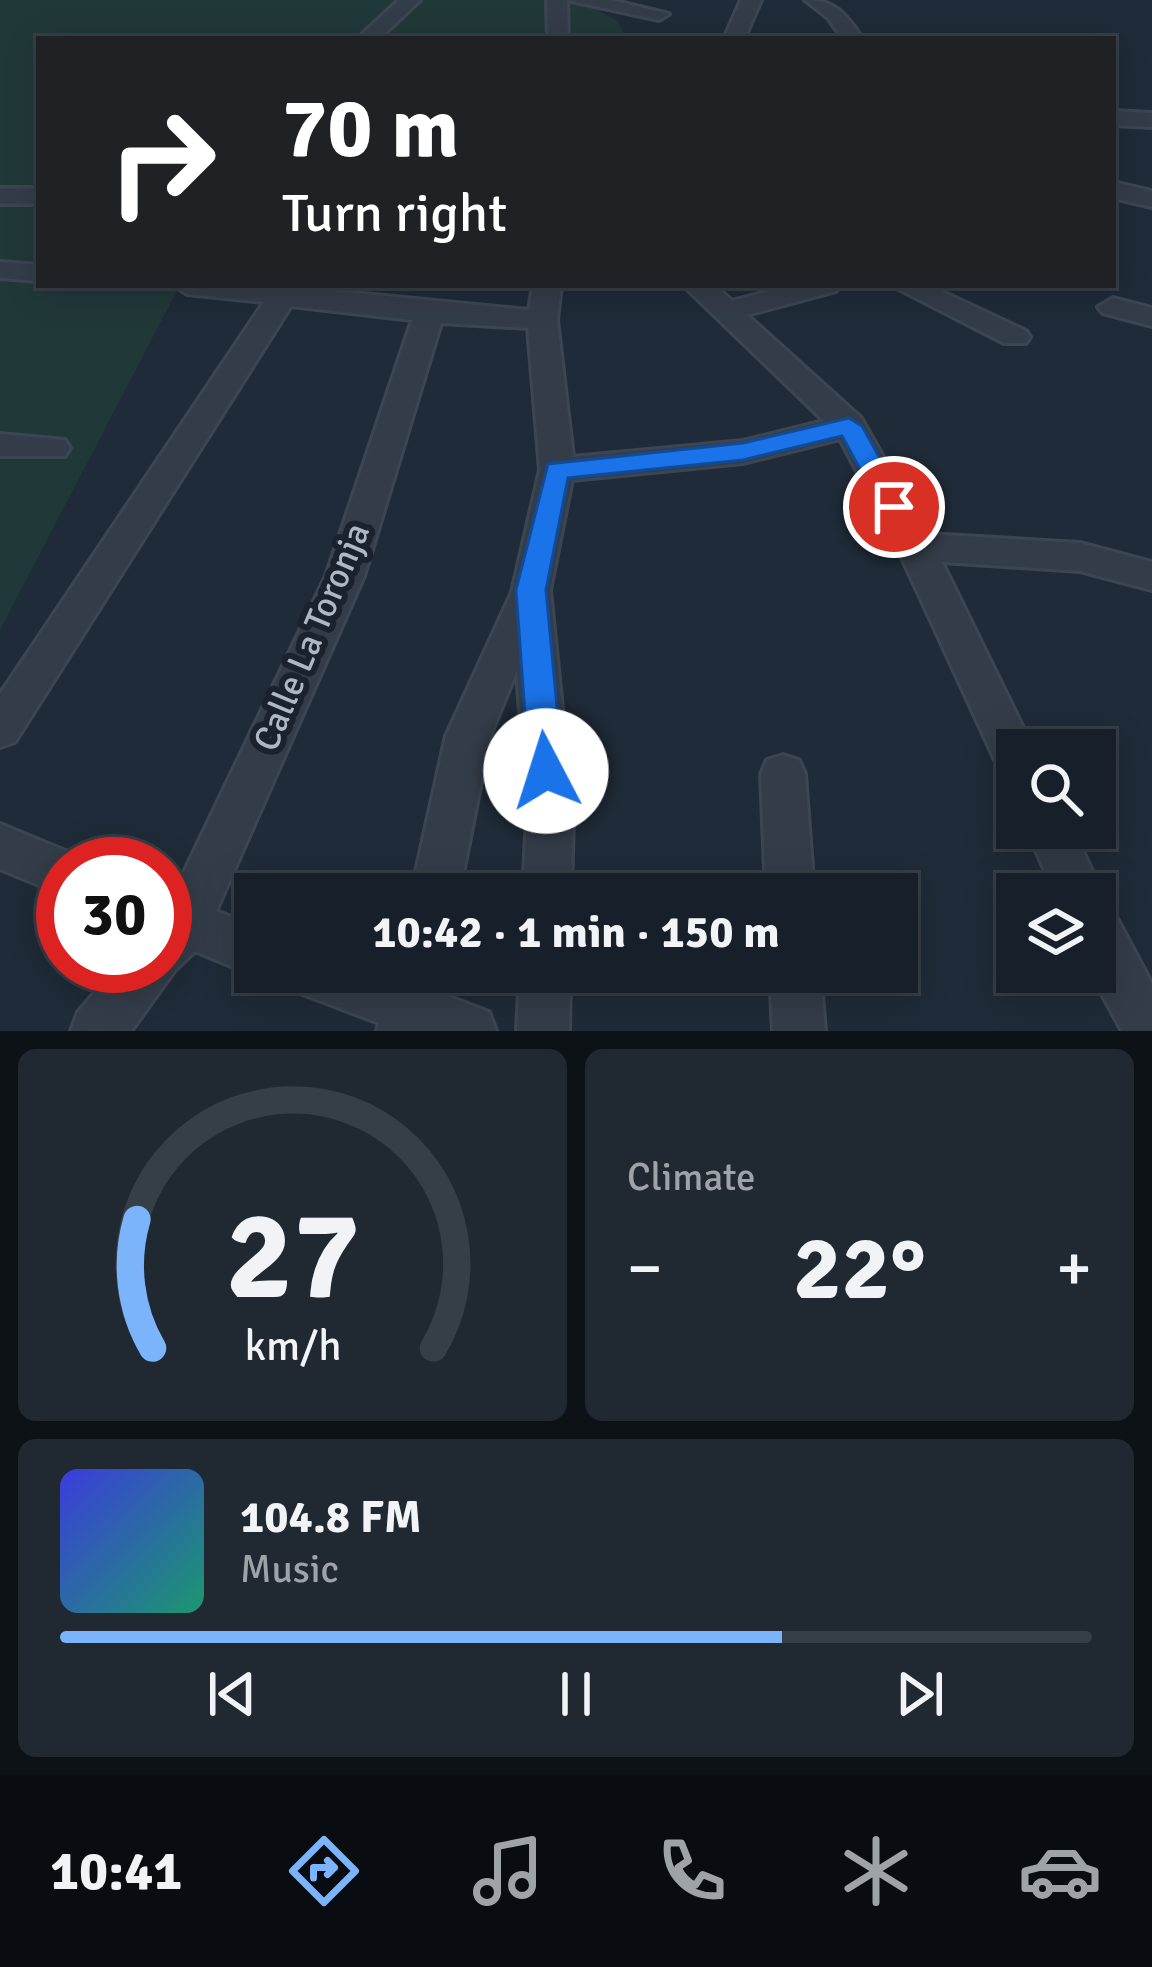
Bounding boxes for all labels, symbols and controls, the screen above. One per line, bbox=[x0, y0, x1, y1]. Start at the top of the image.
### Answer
text: 70 m bbox=[282, 77, 459, 181]
icon: right bbox=[84, 84, 240, 240]
text: Turn right bbox=[282, 180, 507, 247]
pin bbox=[843, 456, 945, 558]
icon: arrive bbox=[861, 474, 927, 540]
street label: Calle La Toronja bbox=[244, 516, 380, 758]
position arrow bbox=[483, 708, 609, 834]
map controls bbox=[996, 729, 1116, 993]
button: search bbox=[996, 729, 1116, 849]
speed limit sign: 30 bbox=[36, 837, 192, 993]
button: layers bbox=[996, 873, 1116, 993]
text: 10:42 · 1 min · 150 m bbox=[372, 905, 780, 960]
text: Climate bbox=[627, 1153, 756, 1201]
text: 27 bbox=[225, 1180, 360, 1333]
text: 22° bbox=[793, 1213, 926, 1324]
text: − bbox=[627, 1228, 663, 1309]
text: + bbox=[1056, 1228, 1092, 1309]
text: km/h bbox=[244, 1320, 341, 1373]
text: 104.8 FM bbox=[240, 1490, 422, 1545]
text: Music bbox=[240, 1545, 339, 1593]
icon: previous bbox=[199, 1661, 265, 1727]
icon: pause bbox=[543, 1661, 609, 1727]
icon: next bbox=[887, 1661, 953, 1727]
icon: directions bbox=[282, 1829, 366, 1913]
icon: music bbox=[466, 1829, 550, 1913]
icon: phone bbox=[650, 1829, 734, 1913]
icon: climate bbox=[834, 1829, 918, 1913]
icon: car bbox=[1018, 1829, 1102, 1913]
text: 10:41 bbox=[50, 1838, 183, 1905]

